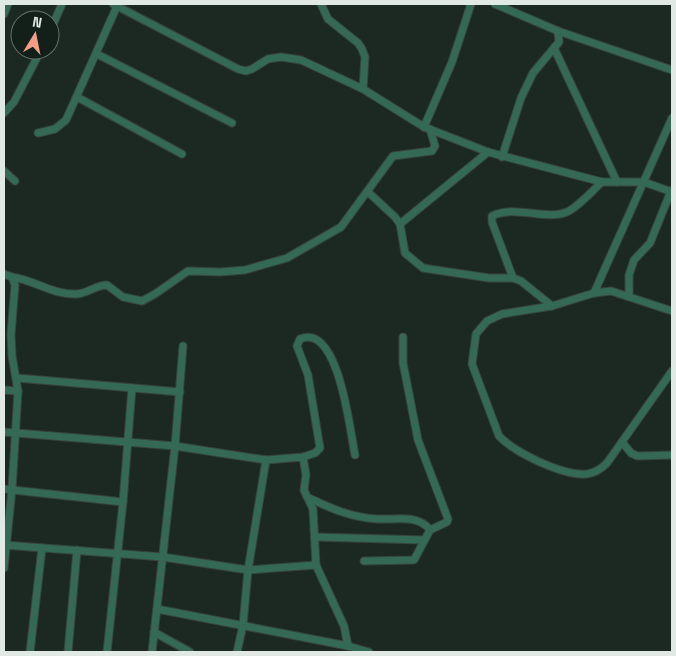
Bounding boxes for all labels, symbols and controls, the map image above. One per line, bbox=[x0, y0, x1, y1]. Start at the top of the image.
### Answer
north arrow bbox=[10, 10, 60, 60]
text: N bbox=[31, 13, 43, 32]

